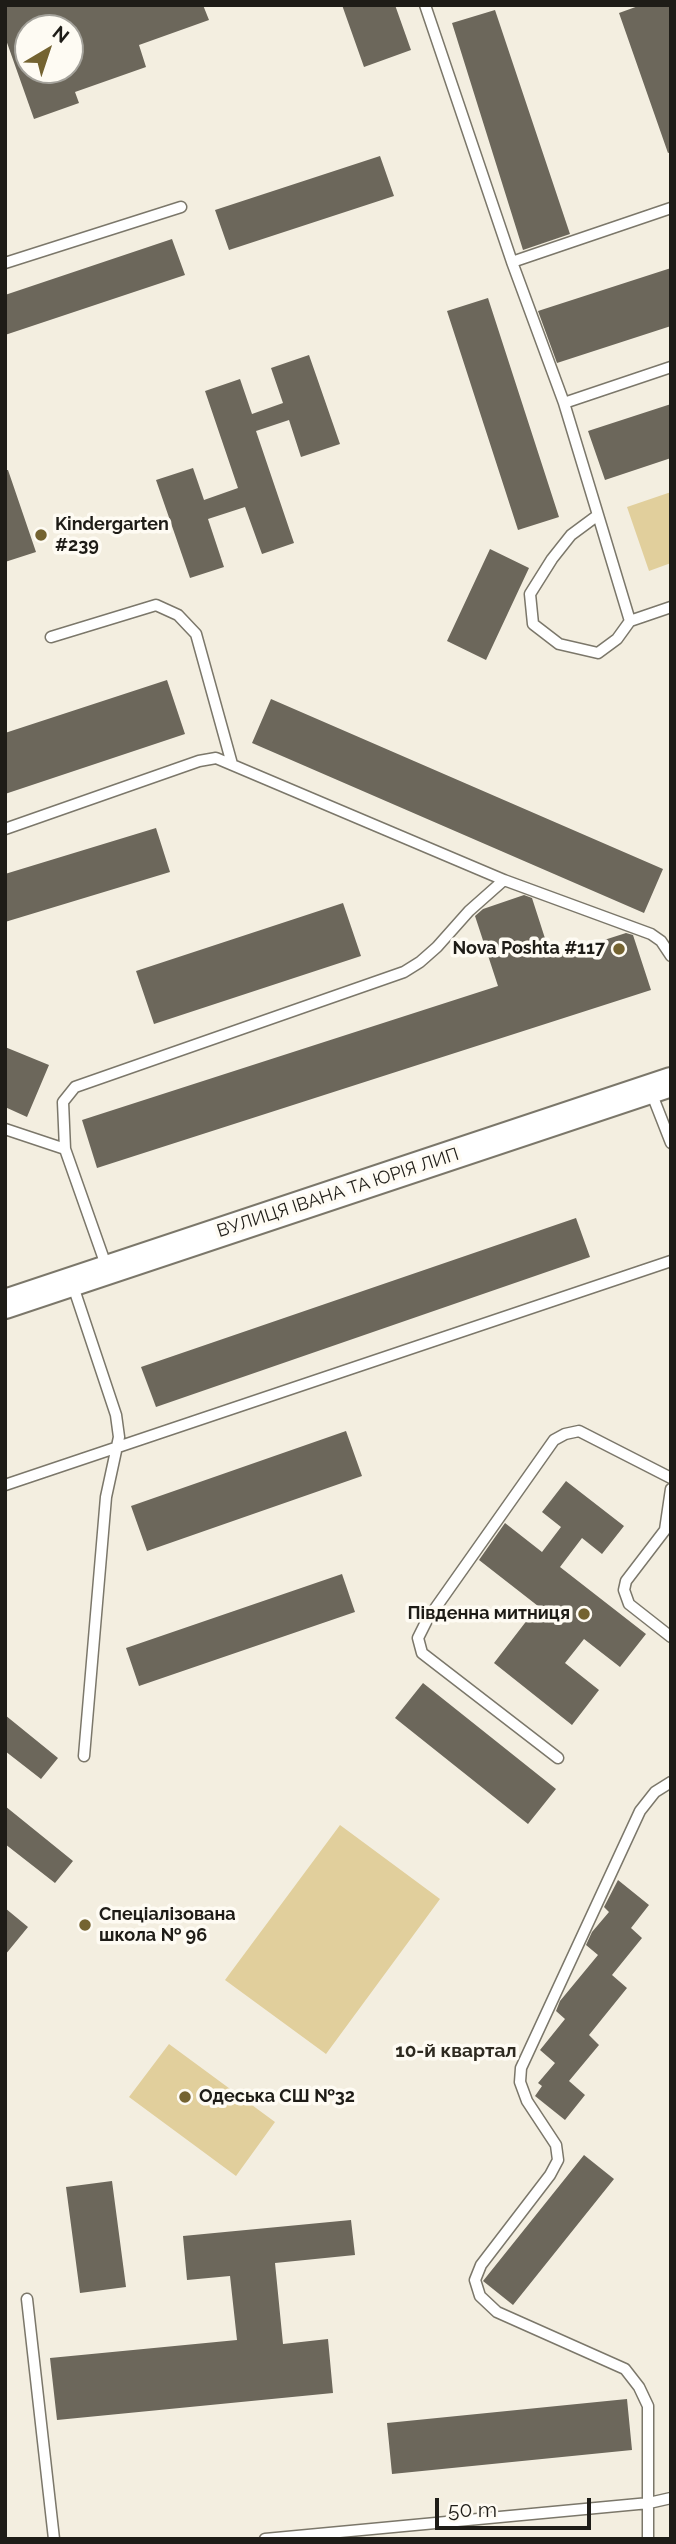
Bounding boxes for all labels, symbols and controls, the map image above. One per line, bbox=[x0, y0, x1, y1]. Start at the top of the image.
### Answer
north arrow bbox=[14, 14, 84, 84]
text: N bbox=[48, 21, 74, 47]
place label: Kindergarten #239 bbox=[55, 514, 169, 556]
marker: Kindergarten #239 bbox=[33, 527, 49, 543]
place label: Nova Poshta #117 bbox=[452, 938, 605, 960]
marker: Nova Poshta #117 bbox=[611, 941, 627, 957]
street label: ВУЛИЦЯ ІВАНА ТА ЮРІЯ ЛИП bbox=[214, 1144, 462, 1242]
place label: Південна митниця bbox=[407, 1603, 570, 1625]
marker: Південна митниця bbox=[576, 1606, 592, 1622]
place label: Спеціалізована школа № 96 bbox=[99, 1904, 236, 1946]
marker: Спеціалізована школа № 96 bbox=[77, 1917, 93, 1933]
district label: 10-й квартал bbox=[395, 2040, 517, 2062]
place label: Одеська СШ №32 bbox=[199, 2086, 355, 2108]
marker: Одеська СШ №32 bbox=[177, 2089, 193, 2105]
scale bar bbox=[438, 2484, 594, 2528]
text: 50 m bbox=[448, 2497, 497, 2522]

